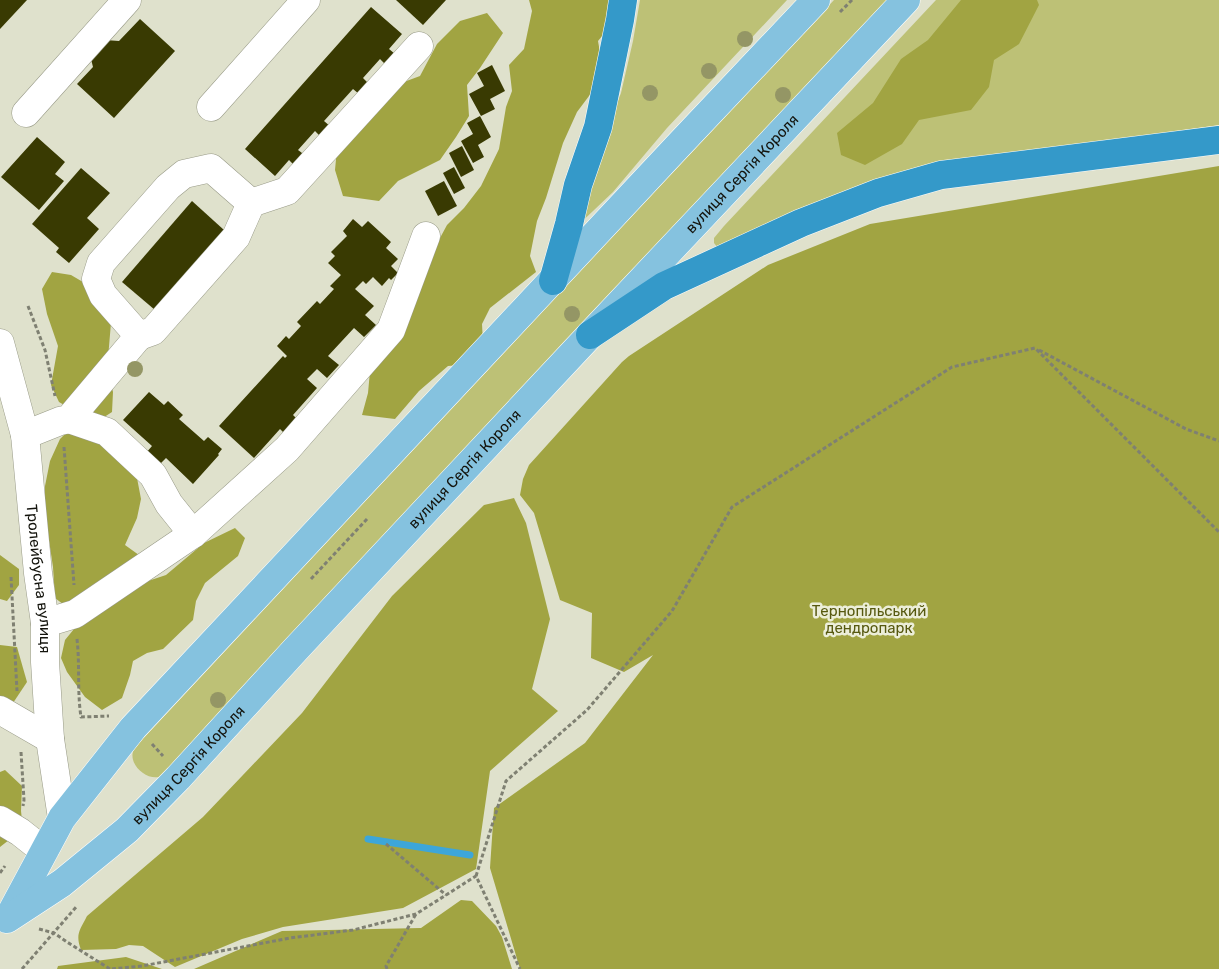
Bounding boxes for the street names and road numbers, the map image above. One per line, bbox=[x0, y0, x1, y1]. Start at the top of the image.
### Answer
street label: вулиця Сергія Короля bbox=[682, 111, 802, 237]
street label: вулиця Сергія Короля bbox=[405, 406, 525, 532]
street label: Тролейбусна вулиця bbox=[23, 504, 54, 654]
street label: вулиця Сергія Короля bbox=[128, 702, 249, 828]

